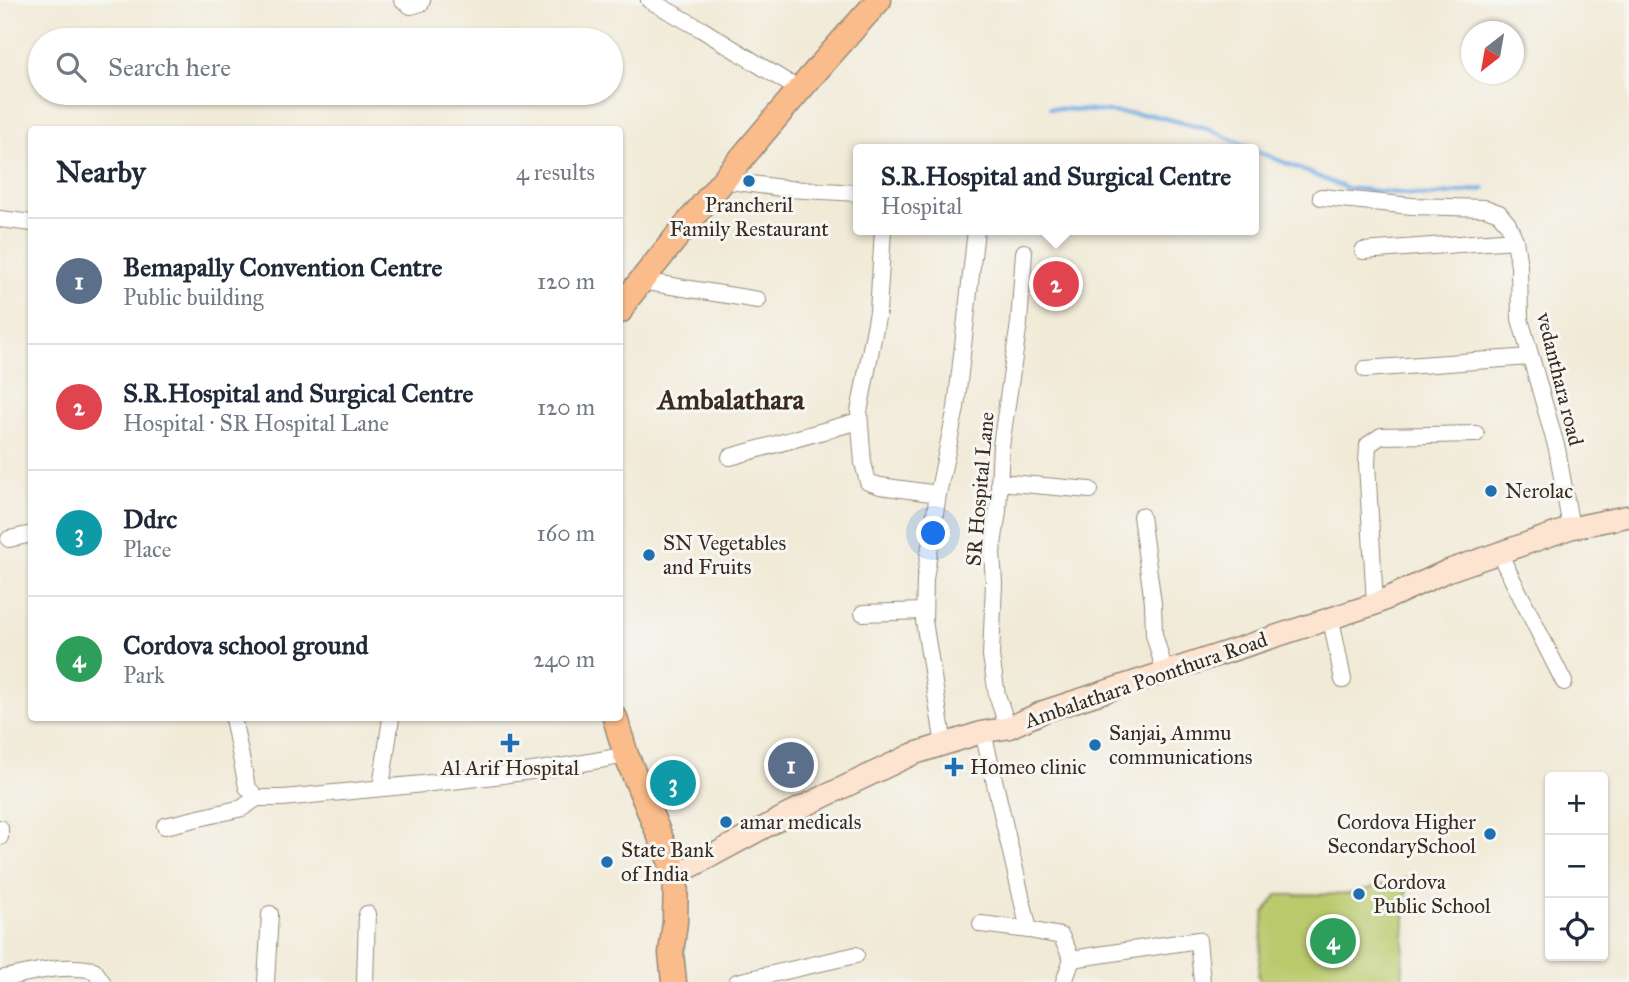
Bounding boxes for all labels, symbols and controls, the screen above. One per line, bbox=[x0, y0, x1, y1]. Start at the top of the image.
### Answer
north arrow bbox=[1461, 21, 1524, 84]
search box bbox=[28, 28, 623, 105]
icon: search bbox=[52, 48, 90, 86]
text: Search here bbox=[108, 51, 231, 83]
popup bbox=[853, 144, 1259, 235]
text: Nearby bbox=[56, 154, 146, 190]
text: 4 results bbox=[516, 158, 595, 186]
text: S.R.Hospital and Surgical Centre bbox=[881, 160, 1231, 192]
marker: Prancheril Family Restaurant bbox=[741, 173, 757, 189]
place label: Prancheril Family Restaurant bbox=[669, 192, 829, 242]
text: Hospital bbox=[881, 192, 962, 220]
text: Bemapally Convention Centre bbox=[123, 251, 442, 283]
pin: 2 bbox=[1033, 258, 1079, 310]
text: 1 bbox=[74, 267, 84, 295]
text: 120 m bbox=[537, 267, 595, 295]
text: Public building bbox=[123, 283, 263, 311]
street label: vedanthara road bbox=[1531, 309, 1589, 449]
text: S.R.Hospital and Surgical Centre bbox=[123, 377, 473, 409]
district label: Ambalathara bbox=[656, 382, 806, 417]
text: 2 bbox=[73, 393, 85, 421]
text: 120 m bbox=[537, 393, 595, 421]
text: Hospital · SR Hospital Lane bbox=[123, 409, 389, 437]
street label: SR Hospital Lane bbox=[960, 410, 1000, 567]
place label: Nerolac bbox=[1505, 478, 1573, 504]
marker: Nerolac bbox=[1483, 483, 1499, 499]
text: Ddrc bbox=[123, 503, 177, 535]
your location bbox=[916, 516, 950, 550]
text: 3 bbox=[74, 519, 84, 547]
text: 160 m bbox=[537, 519, 595, 547]
place label: SN Vegetables and Fruits bbox=[663, 530, 786, 580]
text: Place bbox=[123, 535, 171, 563]
marker: SN Vegetables and Fruits bbox=[641, 547, 657, 563]
street label: Ambalathara Poonthura Road bbox=[1020, 626, 1271, 734]
text: Cordova school ground bbox=[123, 629, 369, 661]
text: 4 bbox=[73, 645, 85, 673]
text: 240 m bbox=[533, 645, 595, 673]
text: Park bbox=[123, 661, 165, 689]
place label: Sanjai, Ammu communications bbox=[1109, 720, 1253, 770]
marker: Al Arif Hospital bbox=[500, 733, 520, 753]
marker: Sanjai, Ammu communications bbox=[1087, 737, 1103, 753]
pin: 1 bbox=[768, 739, 814, 791]
place label: Homeo clinic bbox=[970, 754, 1087, 780]
place label: Al Arif Hospital bbox=[440, 755, 579, 781]
pin: 3 bbox=[650, 757, 696, 809]
marker: Homeo clinic bbox=[944, 757, 964, 777]
map controls bbox=[1545, 772, 1608, 961]
button: + bbox=[1545, 772, 1608, 835]
place label: amar medicals bbox=[740, 809, 861, 835]
place label: Cordova Higher SecondarySchool bbox=[1327, 809, 1476, 859]
marker: amar medicals bbox=[718, 814, 734, 830]
marker: Cordova Higher SecondarySchool bbox=[1482, 826, 1498, 842]
button: − bbox=[1545, 835, 1608, 898]
place label: State Bank of India bbox=[621, 837, 714, 887]
marker: State Bank of India bbox=[599, 854, 615, 870]
place label: Cordova Public School bbox=[1373, 869, 1491, 919]
marker: Cordova Public School bbox=[1351, 886, 1367, 902]
button: locate bbox=[1545, 898, 1608, 961]
pin: 4 bbox=[1310, 915, 1356, 967]

